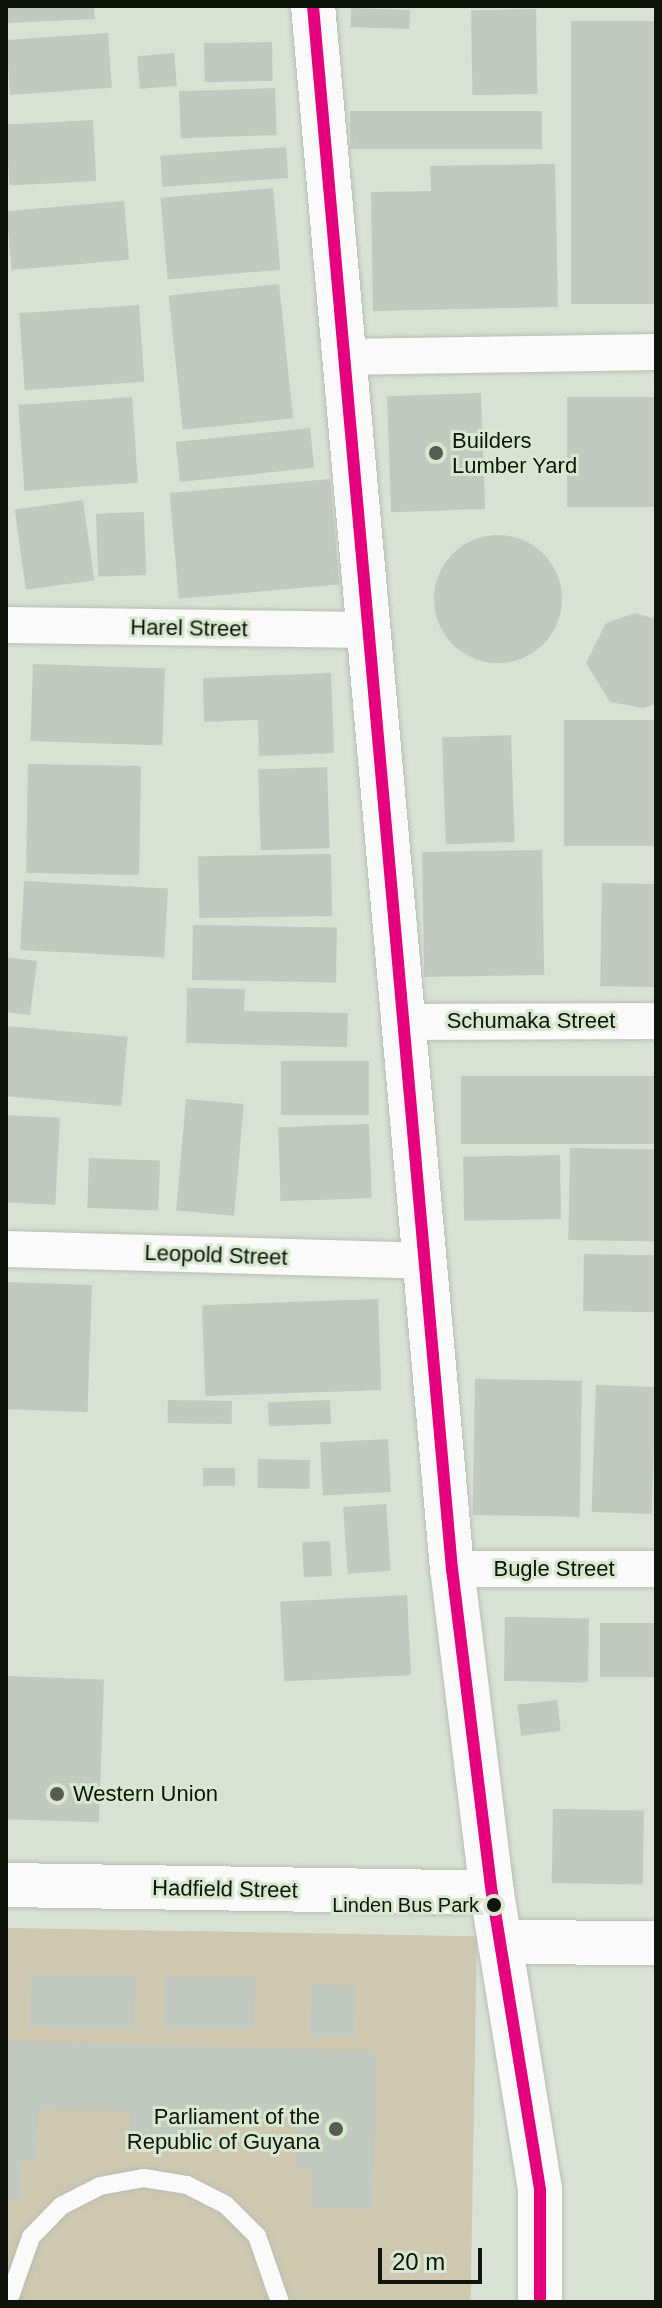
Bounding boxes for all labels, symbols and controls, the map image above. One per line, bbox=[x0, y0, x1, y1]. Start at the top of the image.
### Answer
place label: Builders Lumber Yard bbox=[452, 427, 578, 478]
marker: Builders Lumber Yard bbox=[427, 444, 445, 462]
street label: Harel Street bbox=[130, 614, 248, 642]
street label: Schumaka Street bbox=[447, 1008, 615, 1034]
street label: Leopold Street bbox=[144, 1239, 288, 1271]
street label: Bugle Street bbox=[493, 1556, 615, 1582]
place label: Western Union bbox=[73, 1781, 218, 1807]
marker: Western Union bbox=[48, 1785, 66, 1803]
street label: Hadfield Street bbox=[152, 1875, 298, 1903]
place label: Linden Bus Park bbox=[332, 1893, 479, 1917]
marker: Linden Bus Park bbox=[486, 1897, 502, 1913]
place label: Parliament of the Republic of Guyana bbox=[127, 2103, 320, 2154]
marker: Parliament of the Republic of Guyana bbox=[327, 2120, 345, 2138]
scale bar bbox=[382, 2232, 486, 2282]
text: 20 m bbox=[392, 2248, 445, 2275]

